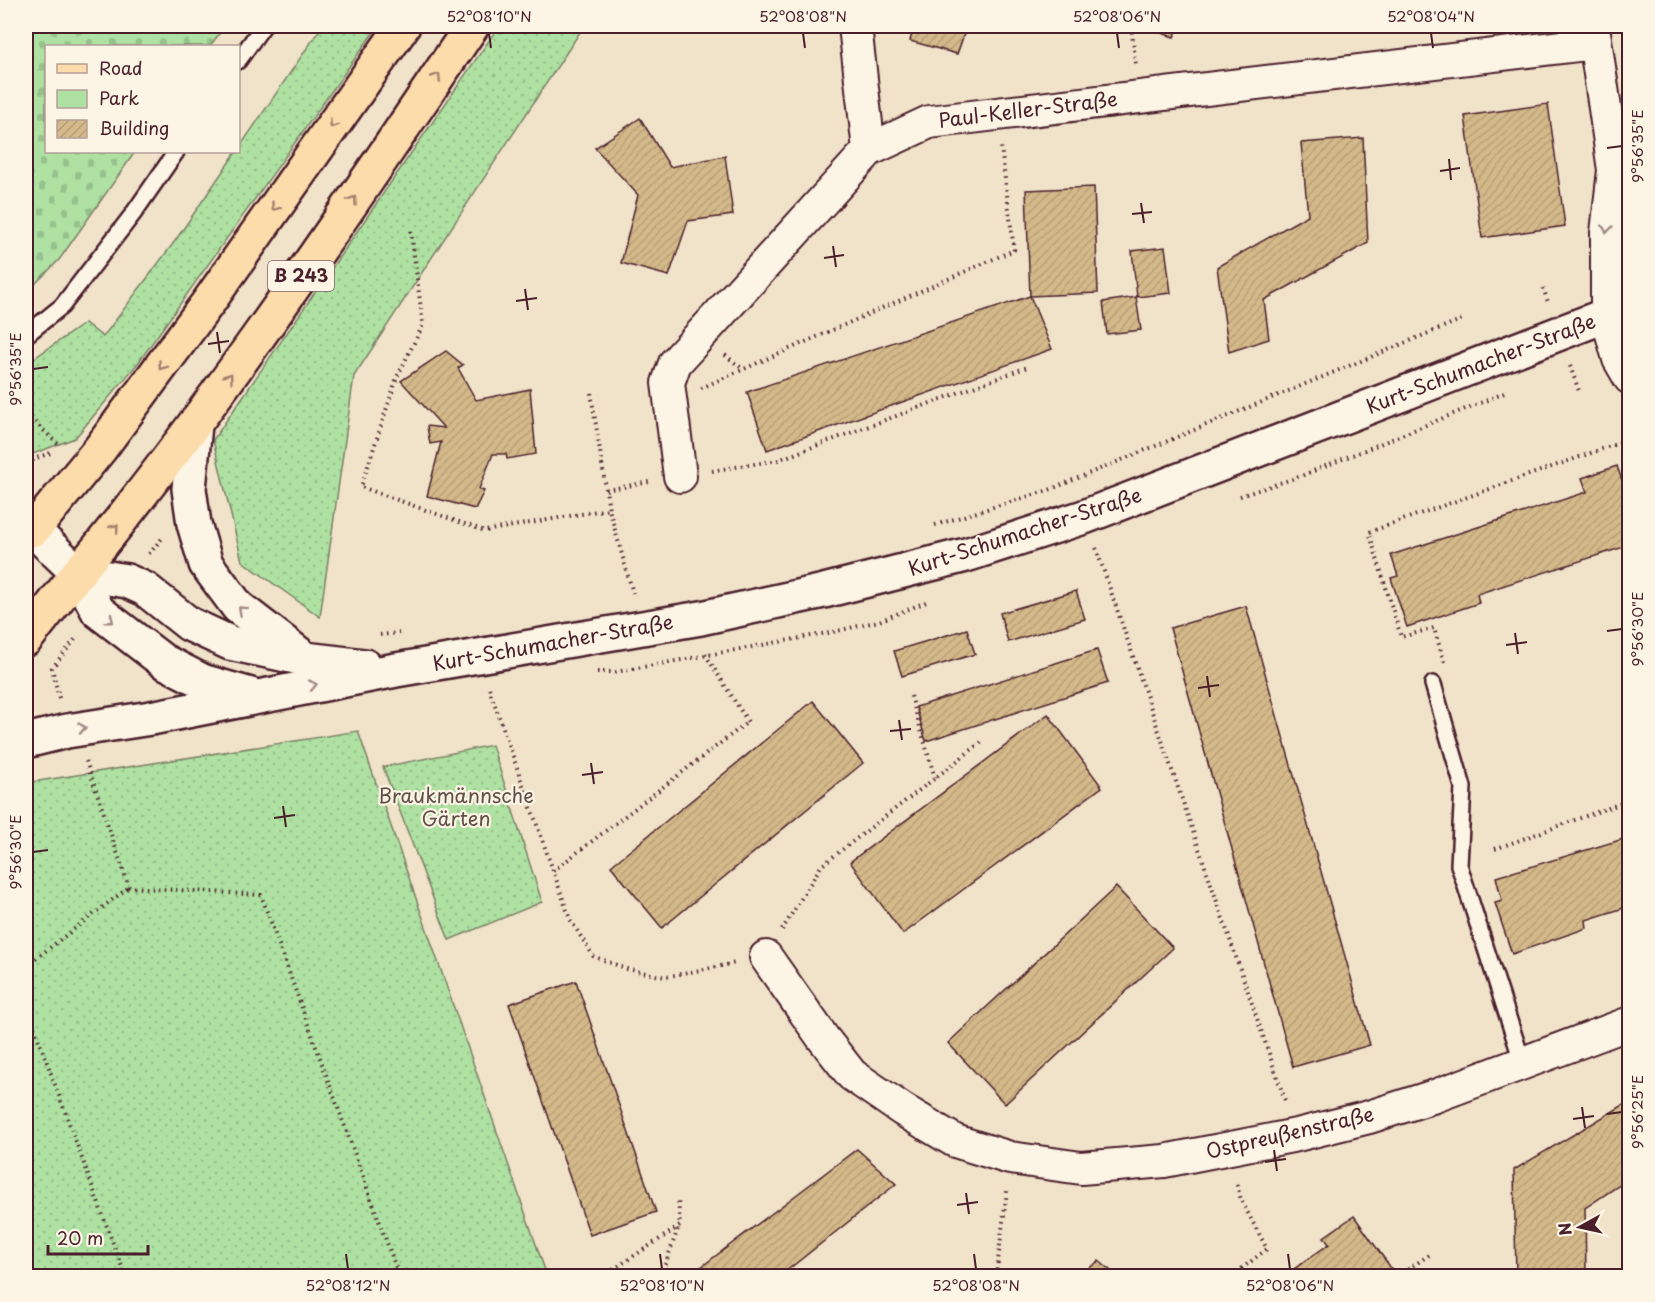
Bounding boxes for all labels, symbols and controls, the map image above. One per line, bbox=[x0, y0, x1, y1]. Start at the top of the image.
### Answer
text: 52°08'10"N bbox=[446, 4, 532, 27]
text: 52°08'08"N bbox=[759, 4, 847, 27]
text: 52°08'06"N bbox=[1073, 4, 1161, 27]
text: 52°08'04"N bbox=[1387, 4, 1475, 27]
legend bbox=[45, 45, 240, 153]
text: Road bbox=[99, 54, 143, 81]
one-way arrow bbox=[430, 73, 441, 84]
street label: Paul-Keller-Straße bbox=[937, 83, 1119, 135]
text: Park bbox=[99, 84, 139, 111]
text: 9°56'35"E bbox=[1625, 109, 1648, 183]
text: Building bbox=[99, 114, 169, 141]
one-way arrow bbox=[330, 118, 341, 129]
one-way arrow bbox=[346, 195, 357, 206]
one-way arrow bbox=[271, 201, 282, 212]
one-way arrow bbox=[1601, 224, 1614, 233]
road number: B 243 bbox=[268, 261, 334, 291]
street label: Kurt-Schumacher-Straße bbox=[1362, 305, 1600, 421]
text: 9°56'35"E bbox=[3, 332, 26, 406]
one-way arrow bbox=[158, 359, 169, 370]
one-way arrow bbox=[222, 372, 233, 383]
street label: Kurt-Schumacher-Straße bbox=[904, 479, 1145, 583]
one-way arrow bbox=[108, 524, 119, 535]
text: 9°56'30"E bbox=[1625, 592, 1648, 666]
one-way arrow bbox=[239, 606, 249, 617]
street label: Kurt-Schumacher-Straße bbox=[430, 606, 675, 678]
one-way arrow bbox=[103, 613, 114, 624]
one-way arrow bbox=[308, 680, 317, 692]
one-way arrow bbox=[78, 723, 87, 735]
park label: Braukmännsche Gärten bbox=[378, 780, 534, 833]
text: 9°56'30"E bbox=[3, 815, 26, 889]
text: 9°56'25"E bbox=[1625, 1075, 1648, 1149]
street label: Ostpreußenstraße bbox=[1203, 1098, 1377, 1166]
north arrow bbox=[1550, 1197, 1610, 1257]
scale bar bbox=[48, 1218, 148, 1256]
text: N bbox=[1551, 1221, 1577, 1237]
text: 20 m bbox=[57, 1224, 103, 1251]
text: 52°08'12"N bbox=[306, 1273, 390, 1296]
text: 52°08'10"N bbox=[619, 1273, 705, 1296]
text: 52°08'08"N bbox=[932, 1273, 1020, 1296]
text: 52°08'06"N bbox=[1246, 1273, 1334, 1296]

